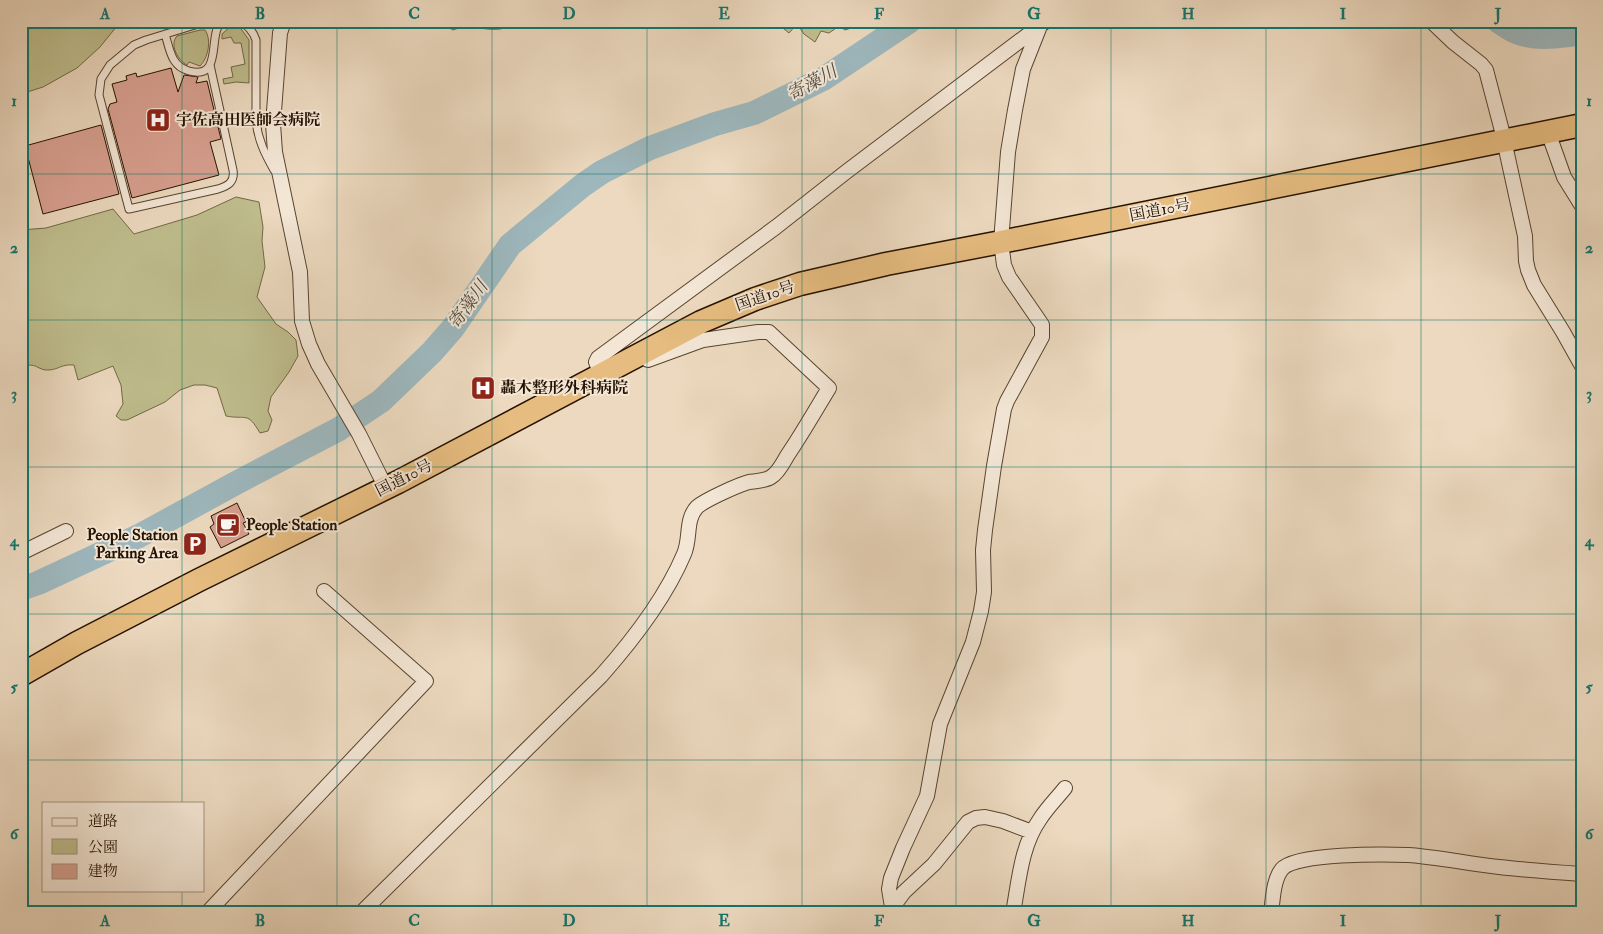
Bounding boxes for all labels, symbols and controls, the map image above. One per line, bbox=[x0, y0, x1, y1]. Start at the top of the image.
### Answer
text: A bbox=[99, 4, 111, 24]
text: B bbox=[255, 4, 265, 24]
text: C bbox=[408, 4, 420, 24]
text: D bbox=[562, 4, 576, 24]
text: E bbox=[718, 4, 730, 24]
text: F bbox=[874, 4, 884, 24]
text: G bbox=[1027, 4, 1041, 24]
text: H bbox=[1181, 4, 1195, 24]
text: I bbox=[1340, 4, 1347, 24]
text: J bbox=[1494, 4, 1502, 25]
water label: 寄藻川 bbox=[783, 59, 843, 106]
text: 1 bbox=[11, 91, 17, 111]
text: 1 bbox=[1586, 91, 1592, 111]
hospital icon: 宇佐高田医師会病院 bbox=[145, 107, 171, 133]
place label: 宇佐高田医師会病院 bbox=[176, 110, 320, 130]
street label: 国道10号 bbox=[1128, 194, 1192, 226]
text: 2 bbox=[10, 238, 18, 258]
text: 2 bbox=[1585, 238, 1593, 258]
water label: 寄藻川 bbox=[443, 275, 494, 334]
street label: 国道10号 bbox=[733, 276, 797, 316]
hospital icon: 轟木整形外科病院 bbox=[470, 375, 496, 401]
place label: 轟木整形外科病院 bbox=[500, 378, 628, 398]
text: 3 bbox=[11, 384, 17, 404]
text: 3 bbox=[1586, 384, 1592, 404]
street label: 国道10号 bbox=[372, 455, 436, 501]
cafe icon: People Station bbox=[215, 512, 241, 538]
place label: People Station bbox=[246, 515, 338, 536]
place label: People Station Parking Area bbox=[87, 525, 179, 564]
text: 4 bbox=[9, 531, 20, 551]
parking icon: People Station Parking Area bbox=[182, 531, 208, 557]
text: 4 bbox=[1584, 531, 1595, 551]
text: 5 bbox=[10, 677, 18, 697]
text: 5 bbox=[1585, 677, 1593, 697]
legend bbox=[42, 802, 205, 892]
text: 道路 bbox=[88, 812, 118, 831]
text: 6 bbox=[10, 824, 20, 844]
text: 6 bbox=[1585, 824, 1595, 844]
text: 公園 bbox=[88, 838, 118, 857]
text: 建物 bbox=[88, 862, 118, 881]
text: A bbox=[99, 911, 111, 931]
text: B bbox=[255, 911, 265, 931]
text: C bbox=[408, 911, 420, 931]
text: D bbox=[562, 911, 576, 931]
text: E bbox=[718, 911, 730, 931]
text: F bbox=[874, 911, 884, 931]
text: G bbox=[1027, 911, 1041, 931]
text: H bbox=[1181, 911, 1195, 931]
text: I bbox=[1340, 911, 1347, 931]
text: J bbox=[1494, 911, 1502, 932]

